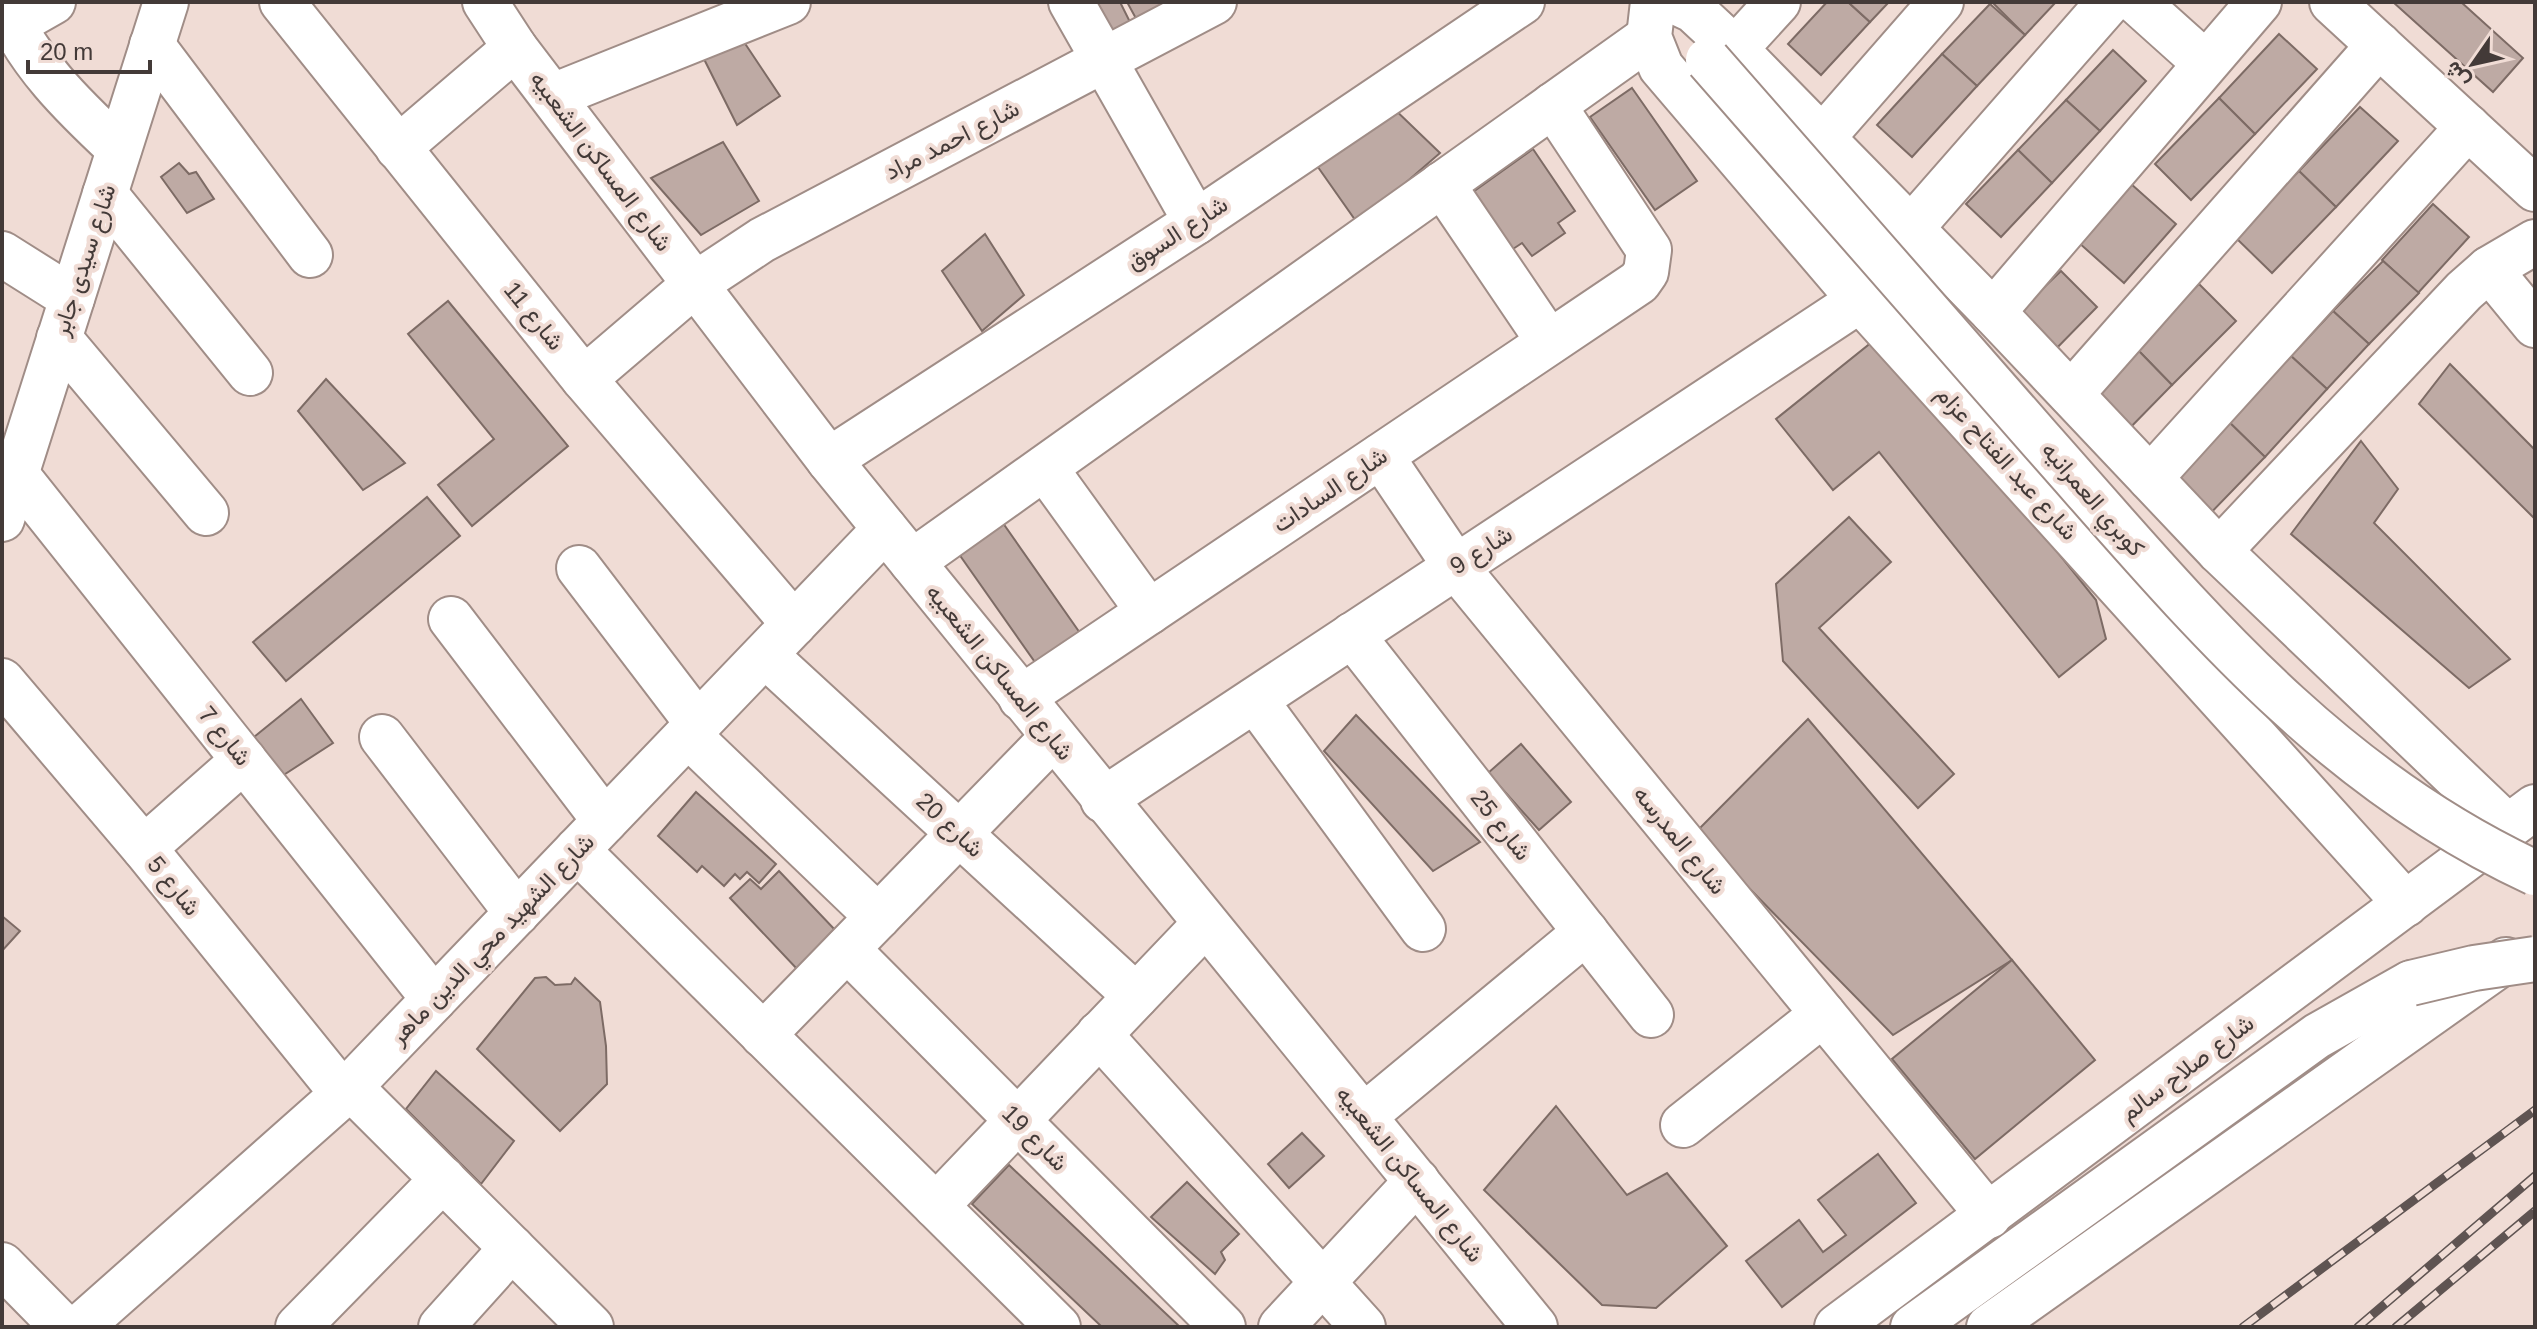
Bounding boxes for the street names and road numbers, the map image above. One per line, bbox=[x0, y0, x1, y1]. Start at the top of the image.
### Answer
street label: شارع المساكن الشعبيه bbox=[523, 65, 678, 258]
street label: شارع احمد مراد bbox=[880, 94, 1025, 188]
street label: شارع سيدى جابر bbox=[46, 181, 124, 341]
street label: شارع السوق bbox=[1121, 190, 1234, 278]
street label: شارع 11 bbox=[496, 276, 570, 357]
street label: شارع عبد الفتاح عزام bbox=[1929, 380, 2084, 547]
street label: كوبري العمرانيه bbox=[2032, 436, 2150, 565]
street label: شارع السادات bbox=[1267, 441, 1394, 540]
street label: شارع 9 bbox=[1445, 520, 1518, 582]
street label: شارع المساكن الشعبيه bbox=[919, 578, 1080, 767]
street label: شارع 7 bbox=[191, 701, 257, 773]
street label: شارع المدرسه bbox=[1626, 780, 1732, 901]
street label: شارع 25 bbox=[1463, 784, 1537, 867]
street label: شارع 20 bbox=[909, 787, 989, 865]
street label: شارع الشهيد محي الدين ماهر bbox=[383, 828, 604, 1054]
street label: شارع 5 bbox=[140, 851, 206, 923]
street label: شارع صلاح سالم bbox=[2115, 1009, 2260, 1129]
street label: شارع المساكن الشعبيه bbox=[1329, 1080, 1490, 1269]
street label: شارع 19 bbox=[995, 1099, 1074, 1178]

